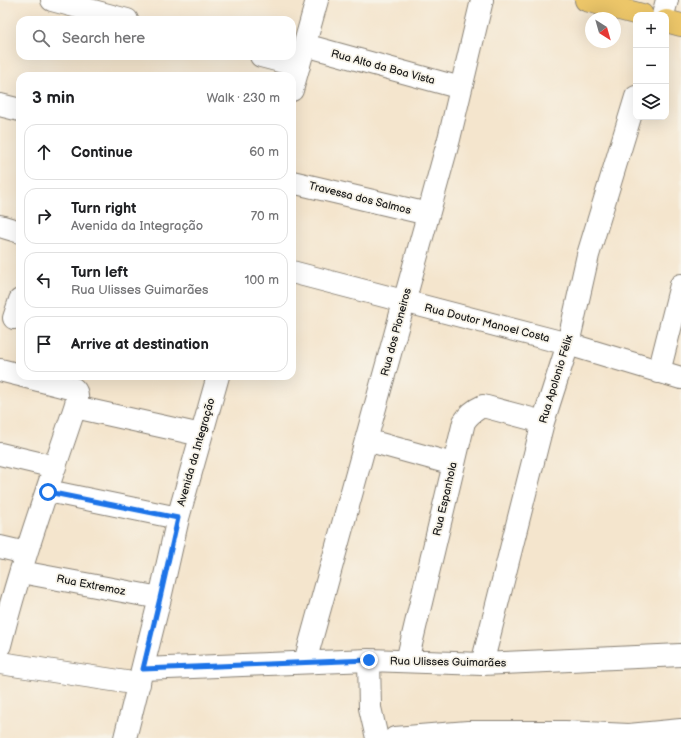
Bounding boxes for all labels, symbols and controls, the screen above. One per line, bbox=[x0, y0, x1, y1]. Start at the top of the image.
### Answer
north arrow bbox=[585, 12, 621, 48]
map controls bbox=[633, 12, 669, 120]
button: + bbox=[633, 12, 669, 48]
search box bbox=[16, 16, 296, 60]
icon: search bbox=[30, 27, 52, 49]
text: Search here bbox=[62, 29, 145, 48]
street label: Rua Alto da Boa Vista bbox=[330, 47, 436, 87]
button: − bbox=[633, 48, 669, 84]
button: layers bbox=[633, 84, 669, 120]
text: 3 min bbox=[32, 88, 75, 108]
text: Walk · 230 m bbox=[206, 90, 280, 106]
icon: ahead bbox=[33, 141, 55, 163]
text: Continue bbox=[71, 143, 133, 162]
text: 60 m bbox=[249, 144, 279, 160]
street label: Travessa dos Salmos bbox=[308, 179, 413, 217]
text: Turn right bbox=[71, 199, 136, 218]
icon: right bbox=[33, 205, 55, 227]
text: 70 m bbox=[251, 208, 279, 224]
text: Avenida da Integração bbox=[71, 218, 203, 234]
text: Turn left bbox=[71, 263, 128, 282]
icon: left bbox=[33, 269, 55, 291]
text: 100 m bbox=[244, 272, 279, 288]
text: Rua Ulisses Guimarães bbox=[71, 282, 209, 298]
street label: Rua dos Pioneiros bbox=[378, 286, 414, 377]
street label: Rua Doutor Manoel Costa bbox=[423, 301, 551, 345]
icon: arrive bbox=[33, 333, 55, 355]
street label: Rua Apolonio Félix bbox=[536, 333, 576, 425]
text: Arrive at destination bbox=[71, 335, 209, 354]
street label: Avenida da Integração bbox=[174, 396, 218, 508]
street label: Rua Espanhola bbox=[430, 461, 460, 537]
route start bbox=[39, 483, 57, 501]
street label: Rua Extremoz bbox=[56, 572, 127, 598]
route end bbox=[360, 651, 378, 669]
street label: Rua Ulisses Guimarães bbox=[390, 654, 507, 670]

